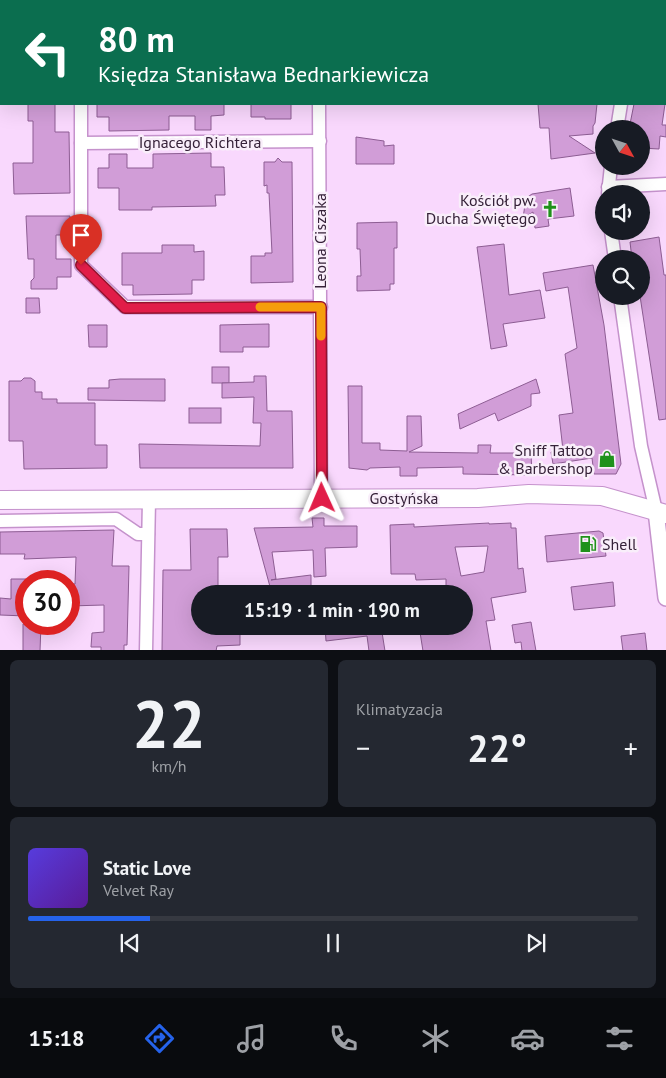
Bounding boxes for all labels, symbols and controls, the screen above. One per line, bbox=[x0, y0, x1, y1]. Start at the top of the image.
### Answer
text: 80 m bbox=[98, 16, 175, 62]
icon: left bbox=[15, 20, 80, 85]
text: Księdza Stanisława Bednarkiewicza bbox=[98, 60, 429, 88]
north arrow bbox=[595, 120, 650, 175]
map controls bbox=[595, 120, 650, 305]
street label: Ignacego Richtera bbox=[139, 132, 261, 152]
button: sound bbox=[595, 185, 650, 240]
place label: Kościół pw. Ducha Świętego bbox=[426, 190, 536, 228]
street label: Leona Ciszaka bbox=[310, 193, 330, 289]
church icon: Kościół pw. Ducha Świętego bbox=[540, 199, 560, 219]
pin bbox=[60, 214, 102, 265]
icon: arrive bbox=[67, 221, 95, 249]
button: search bbox=[595, 250, 650, 305]
place label: Sniff Tattoo & Barbershop bbox=[498, 440, 593, 478]
shop icon: Sniff Tattoo & Barbershop bbox=[597, 449, 617, 469]
position arrow bbox=[295, 471, 347, 523]
street label: Gostyńska bbox=[369, 488, 439, 508]
fuel station icon: Shell bbox=[578, 534, 598, 554]
place label: Shell bbox=[602, 534, 637, 554]
speed limit sign: 30 bbox=[15, 570, 80, 635]
text: 15:19 · 1 min · 190 m bbox=[244, 598, 420, 622]
text: 22 bbox=[132, 681, 206, 765]
text: Klimatyzacja bbox=[356, 699, 443, 719]
text: 22° bbox=[467, 723, 527, 772]
text: − bbox=[356, 729, 370, 766]
text: + bbox=[624, 729, 638, 766]
text: km/h bbox=[151, 756, 187, 776]
text: Static Love bbox=[103, 856, 191, 880]
text: Velvet Ray bbox=[103, 880, 174, 900]
icon: previous bbox=[116, 929, 144, 957]
icon: pause bbox=[319, 929, 347, 957]
icon: next bbox=[522, 929, 550, 957]
icon: directions bbox=[142, 1021, 177, 1056]
icon: music bbox=[234, 1021, 269, 1056]
icon: phone bbox=[326, 1021, 361, 1056]
icon: climate bbox=[418, 1021, 453, 1056]
icon: car bbox=[510, 1021, 545, 1056]
icon: filters bbox=[602, 1021, 637, 1056]
text: 15:18 bbox=[29, 1024, 84, 1052]

